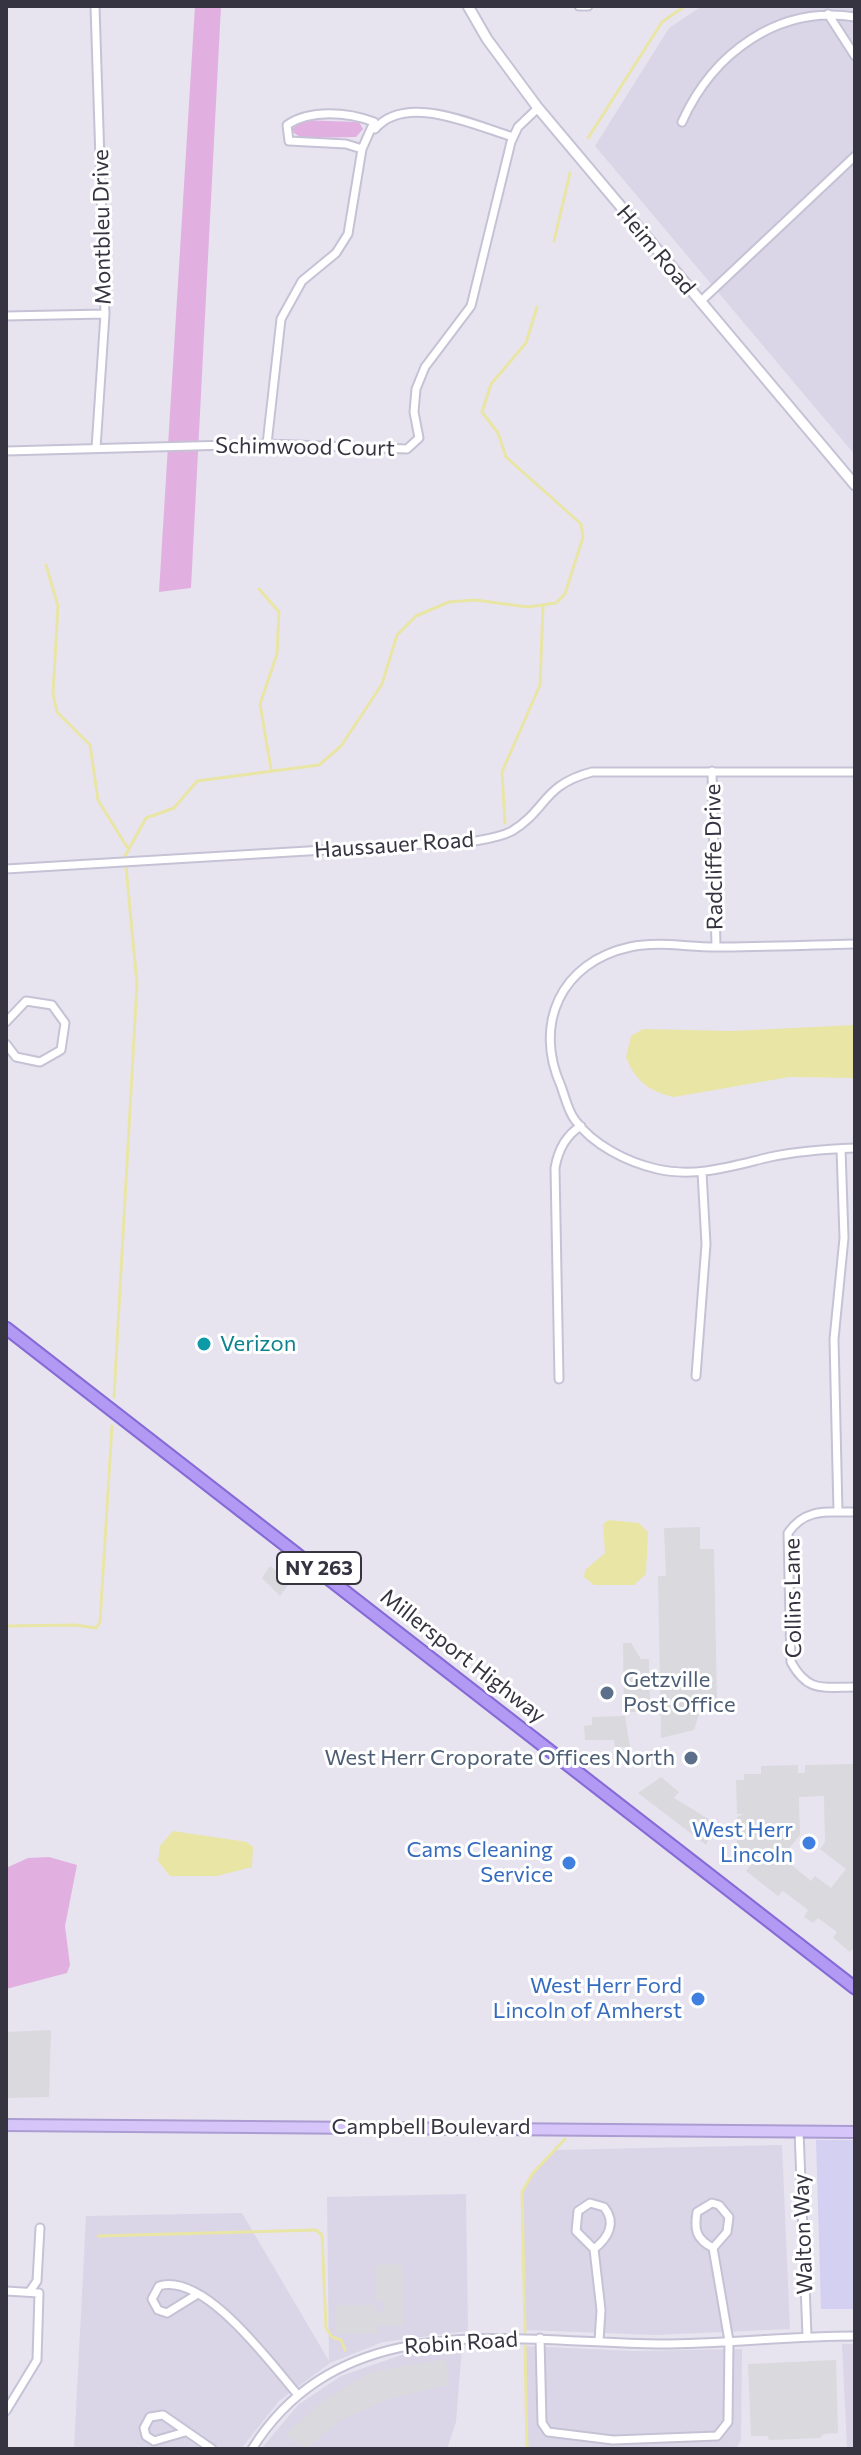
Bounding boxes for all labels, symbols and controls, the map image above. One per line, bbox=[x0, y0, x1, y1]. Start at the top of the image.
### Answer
street label: Montbleu Drive bbox=[87, 149, 117, 305]
street label: Heim Road bbox=[611, 200, 701, 300]
street label: Schimwood Court bbox=[215, 432, 395, 462]
street label: Radcliffe Drive bbox=[700, 784, 728, 930]
street label: Haussauer Road bbox=[313, 826, 475, 864]
place label: Verizon bbox=[220, 1331, 296, 1357]
marker: Verizon bbox=[195, 1335, 213, 1353]
street label: Collins Lane bbox=[779, 1538, 807, 1658]
road number: NY 263 bbox=[277, 1552, 361, 1584]
street label: Millersport Highway bbox=[375, 1583, 551, 1729]
place label: Getzville Post Office bbox=[623, 1667, 736, 1718]
marker: Getzville Post Office bbox=[598, 1684, 616, 1702]
place label: West Herr Croporate Offices North bbox=[325, 1745, 675, 1771]
marker: West Herr Croporate Offices North bbox=[682, 1749, 700, 1767]
place label: West Herr Lincoln bbox=[692, 1817, 793, 1868]
marker: West Herr Lincoln bbox=[800, 1834, 818, 1852]
place label: Cams Cleaning Service bbox=[406, 1837, 553, 1888]
marker: Cams Cleaning Service bbox=[560, 1854, 578, 1872]
place label: West Herr Ford Lincoln of Amherst bbox=[493, 1973, 682, 2024]
marker: West Herr Ford Lincoln of Amherst bbox=[689, 1990, 707, 2008]
street label: Campbell Boulevard bbox=[331, 2114, 531, 2140]
street label: Walton Way bbox=[788, 2173, 818, 2295]
street label: Robin Road bbox=[403, 2326, 519, 2360]

